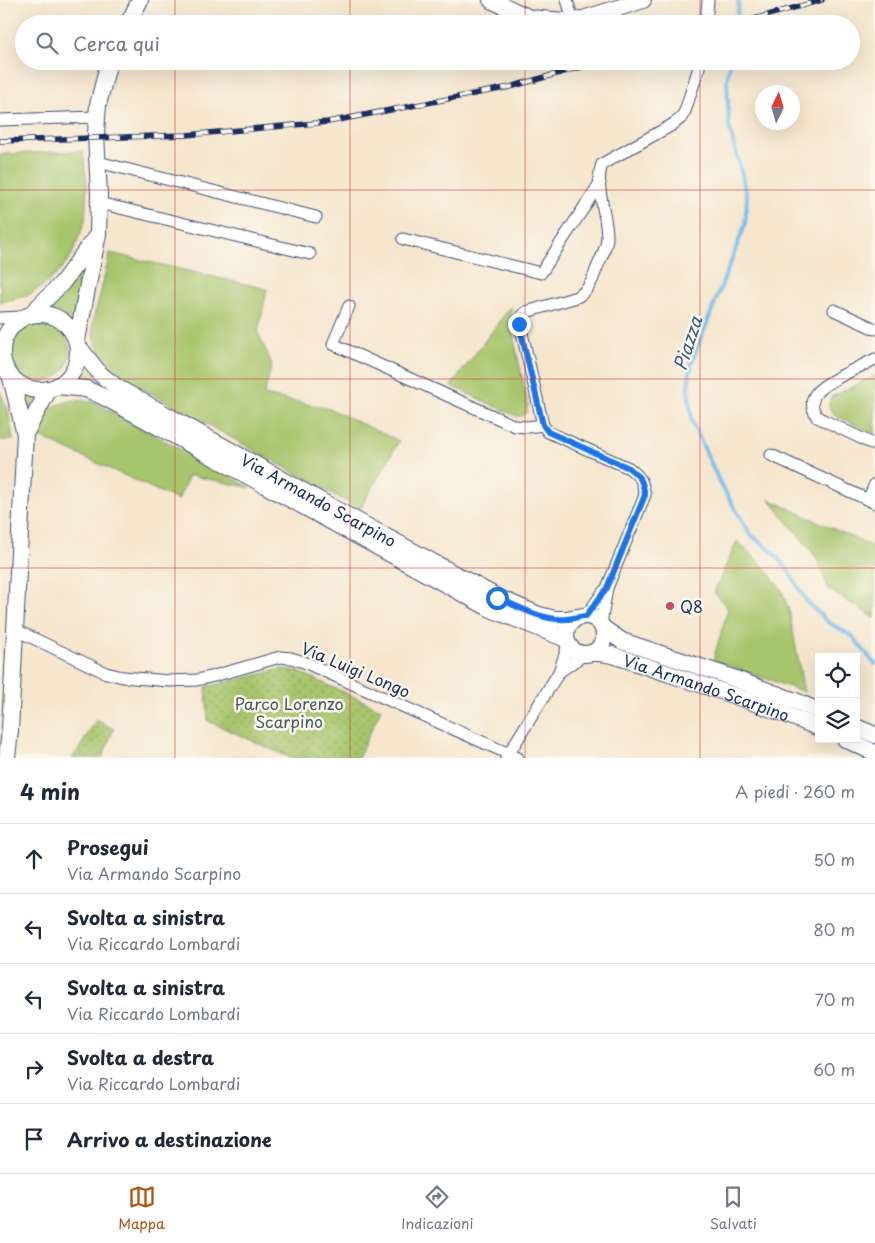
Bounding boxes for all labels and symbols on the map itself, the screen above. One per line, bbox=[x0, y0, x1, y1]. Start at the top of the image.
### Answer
north arrow bbox=[755, 85, 800, 130]
water label: Piazza bbox=[666, 312, 709, 373]
route end bbox=[508, 313, 531, 336]
street label: Via Armando Scarpino bbox=[237, 447, 401, 552]
route start bbox=[486, 587, 509, 610]
place label: Q8 bbox=[680, 594, 703, 618]
marker: Q8 bbox=[664, 600, 676, 612]
street label: Via Luigi Longo bbox=[298, 635, 414, 703]
street label: Via Armando Scarpino bbox=[620, 647, 793, 727]
park label: Parco Lorenzo Scarpino bbox=[234, 691, 344, 733]

